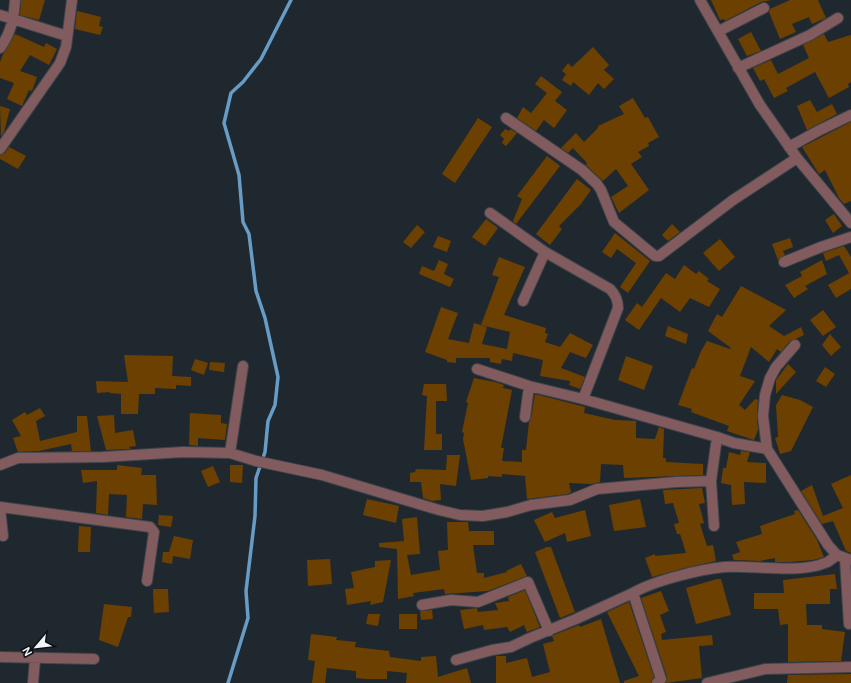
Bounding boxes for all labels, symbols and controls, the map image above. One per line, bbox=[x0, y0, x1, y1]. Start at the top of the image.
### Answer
north arrow bbox=[16, 627, 56, 667]
text: N bbox=[19, 645, 35, 659]

